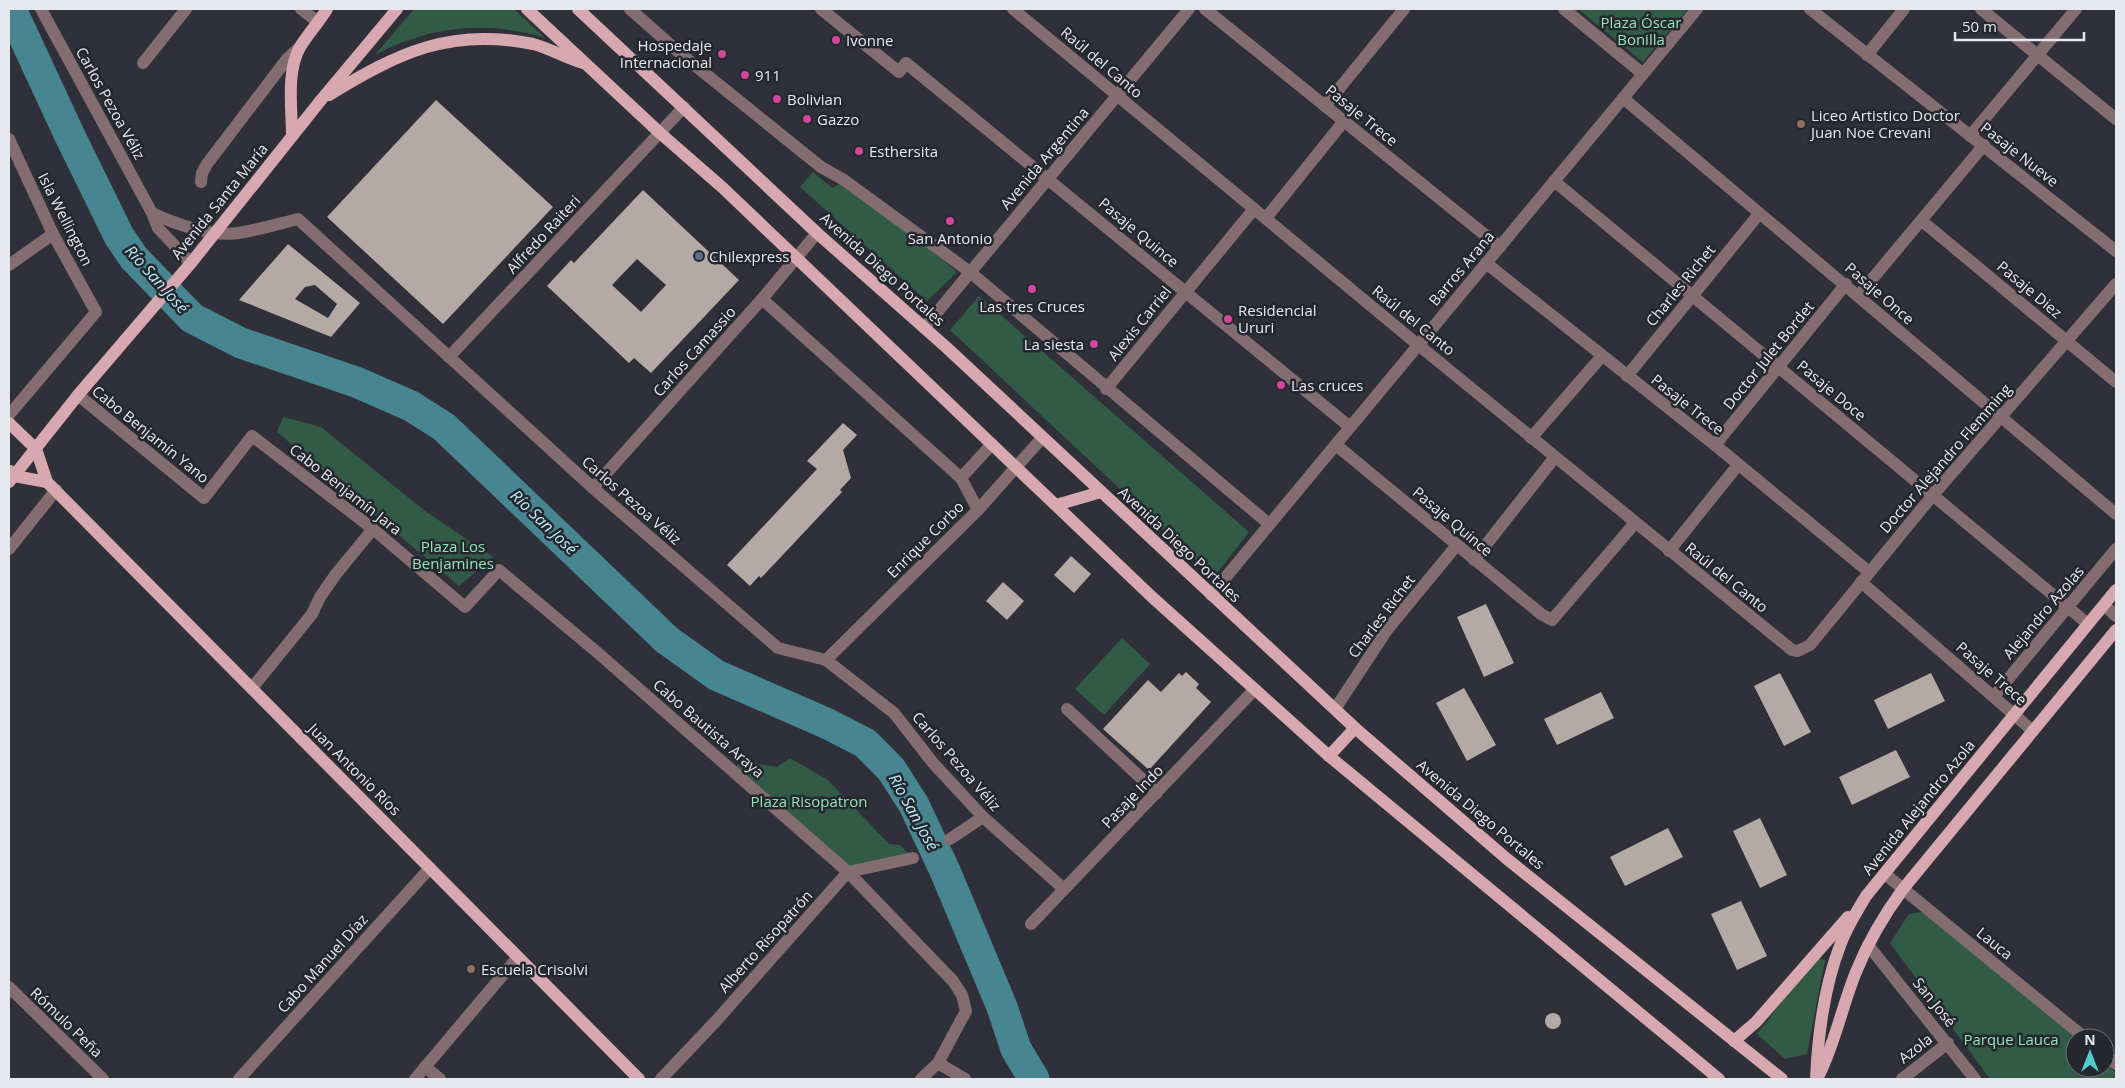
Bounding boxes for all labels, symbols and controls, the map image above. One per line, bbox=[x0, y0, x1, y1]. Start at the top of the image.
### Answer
scale bar bbox=[1955, 10, 2084, 42]
park label: Plaza Óscar Bonilla bbox=[1601, 12, 1681, 49]
text: 50 m bbox=[1962, 16, 1997, 36]
street label: Raúl del Canto bbox=[1057, 22, 1147, 102]
place label: Ivonne bbox=[846, 30, 894, 50]
marker: Ivonne bbox=[830, 34, 842, 46]
place label: Hospedaje Internacional bbox=[620, 35, 712, 72]
street label: Carlos Pezoa Véliz bbox=[72, 43, 150, 163]
marker: Hospedaje Internacional bbox=[716, 48, 728, 60]
place label: 911 bbox=[755, 65, 781, 85]
marker: 911 bbox=[739, 69, 751, 81]
street label: Pasaje Trece bbox=[1322, 80, 1402, 150]
place label: Bolivian bbox=[787, 89, 842, 109]
marker: Bolivian bbox=[771, 93, 783, 105]
street label: Avenida Argentina bbox=[995, 103, 1093, 213]
place label: Liceo Artistico Doctor Juan Noe Crevani bbox=[1809, 105, 1960, 142]
place label: Gazzo bbox=[817, 109, 859, 129]
marker: Gazzo bbox=[801, 113, 813, 125]
street label: Pasaje Nueve bbox=[1977, 117, 2063, 191]
marker: Liceo Artistico Doctor Juan Noe Crevani bbox=[1795, 118, 1807, 130]
street label: Avenida Santa María bbox=[166, 139, 272, 263]
place label: Esthersita bbox=[869, 141, 938, 161]
marker: Esthersita bbox=[853, 145, 865, 157]
street label: Isla Wellington bbox=[34, 169, 98, 269]
street label: Alfredo Raiteri bbox=[502, 191, 584, 277]
street label: Pasaje Quince bbox=[1095, 193, 1183, 271]
street label: Avenida Diego Portales bbox=[816, 208, 950, 330]
marker: San Antonio bbox=[944, 215, 956, 227]
street label: Barros Arana bbox=[1424, 226, 1498, 310]
place label: San Antonio bbox=[908, 228, 992, 248]
water label: Río San José bbox=[120, 240, 194, 318]
street label: Charles Richet bbox=[1641, 240, 1719, 330]
place label: Chilexpress bbox=[709, 246, 790, 266]
marker: Chilexpress bbox=[693, 250, 705, 262]
street label: Pasaje Diez bbox=[1993, 256, 2067, 322]
street label: Pasaje Once bbox=[1841, 257, 1919, 329]
street label: Raúl del Canto bbox=[1368, 280, 1460, 360]
street label: Alexis Carriel bbox=[1103, 282, 1175, 364]
marker: Las tres Cruces bbox=[1026, 283, 1038, 295]
place label: Las tres Cruces bbox=[979, 296, 1085, 316]
street label: Doctor Julet Bordet bbox=[1718, 297, 1818, 413]
place label: Residencial Ururi bbox=[1238, 300, 1317, 337]
street label: Carlos Camassio bbox=[648, 302, 740, 400]
marker: Residencial Ururi bbox=[1222, 313, 1234, 325]
place label: La siesta bbox=[1024, 334, 1084, 354]
marker: La siesta bbox=[1088, 338, 1100, 350]
street label: Pasaje Doce bbox=[1793, 355, 1871, 425]
street label: Pasaje Trece bbox=[1647, 369, 1729, 439]
place label: Las cruces bbox=[1291, 375, 1363, 395]
marker: Las cruces bbox=[1275, 379, 1287, 391]
street label: Doctor Alejandro Flemming bbox=[1875, 379, 2015, 537]
street label: Cabo Benjamín Yano bbox=[88, 381, 214, 487]
street label: Cabo Benjamín Jara bbox=[286, 439, 406, 539]
street label: Carlos Pezoa Véliz bbox=[578, 451, 686, 549]
street label: Avenida Diego Portales bbox=[1114, 482, 1246, 606]
street label: Pasaje Quince bbox=[1409, 482, 1497, 560]
water label: Río San José bbox=[506, 485, 582, 559]
street label: Enrique Corbo bbox=[882, 496, 968, 582]
park label: Plaza Los Benjamines bbox=[412, 536, 494, 573]
street label: Raúl del Canto bbox=[1681, 537, 1773, 617]
street label: Alejandro Azolas bbox=[1998, 561, 2088, 663]
street label: Charles Richet bbox=[1343, 570, 1419, 662]
street label: Pasaje Trece bbox=[1952, 637, 2032, 709]
street label: Cabo Bautista Araya bbox=[649, 674, 769, 782]
street label: Carlos Pezoa Véliz bbox=[908, 707, 1006, 815]
street label: Juan Antonio Ríos bbox=[303, 717, 406, 820]
street label: Avenida Alejandro Azola bbox=[1857, 735, 1979, 879]
street label: Avenida Diego Portales bbox=[1413, 755, 1549, 873]
street label: Pasaje Indo bbox=[1097, 760, 1167, 832]
water label: Río San José bbox=[884, 769, 944, 855]
park label: Plaza Risopatron bbox=[751, 791, 867, 811]
street label: Alberto Risopatrón bbox=[714, 885, 816, 997]
street label: Cabo Manuel Díaz bbox=[272, 909, 372, 1017]
street label: Lauca bbox=[1973, 922, 2017, 964]
place label: Escuela Crisolvi bbox=[481, 959, 588, 979]
marker: Escuela Crisolvi bbox=[465, 963, 477, 975]
street label: San José bbox=[1909, 973, 1961, 1031]
street label: Rómulo Peña bbox=[27, 982, 107, 1062]
north arrow bbox=[2065, 1028, 2115, 1078]
street label: Azola bbox=[1894, 1029, 1936, 1067]
park label: Parque Lauca bbox=[1963, 1029, 2059, 1049]
text: N bbox=[2084, 1030, 2096, 1049]

